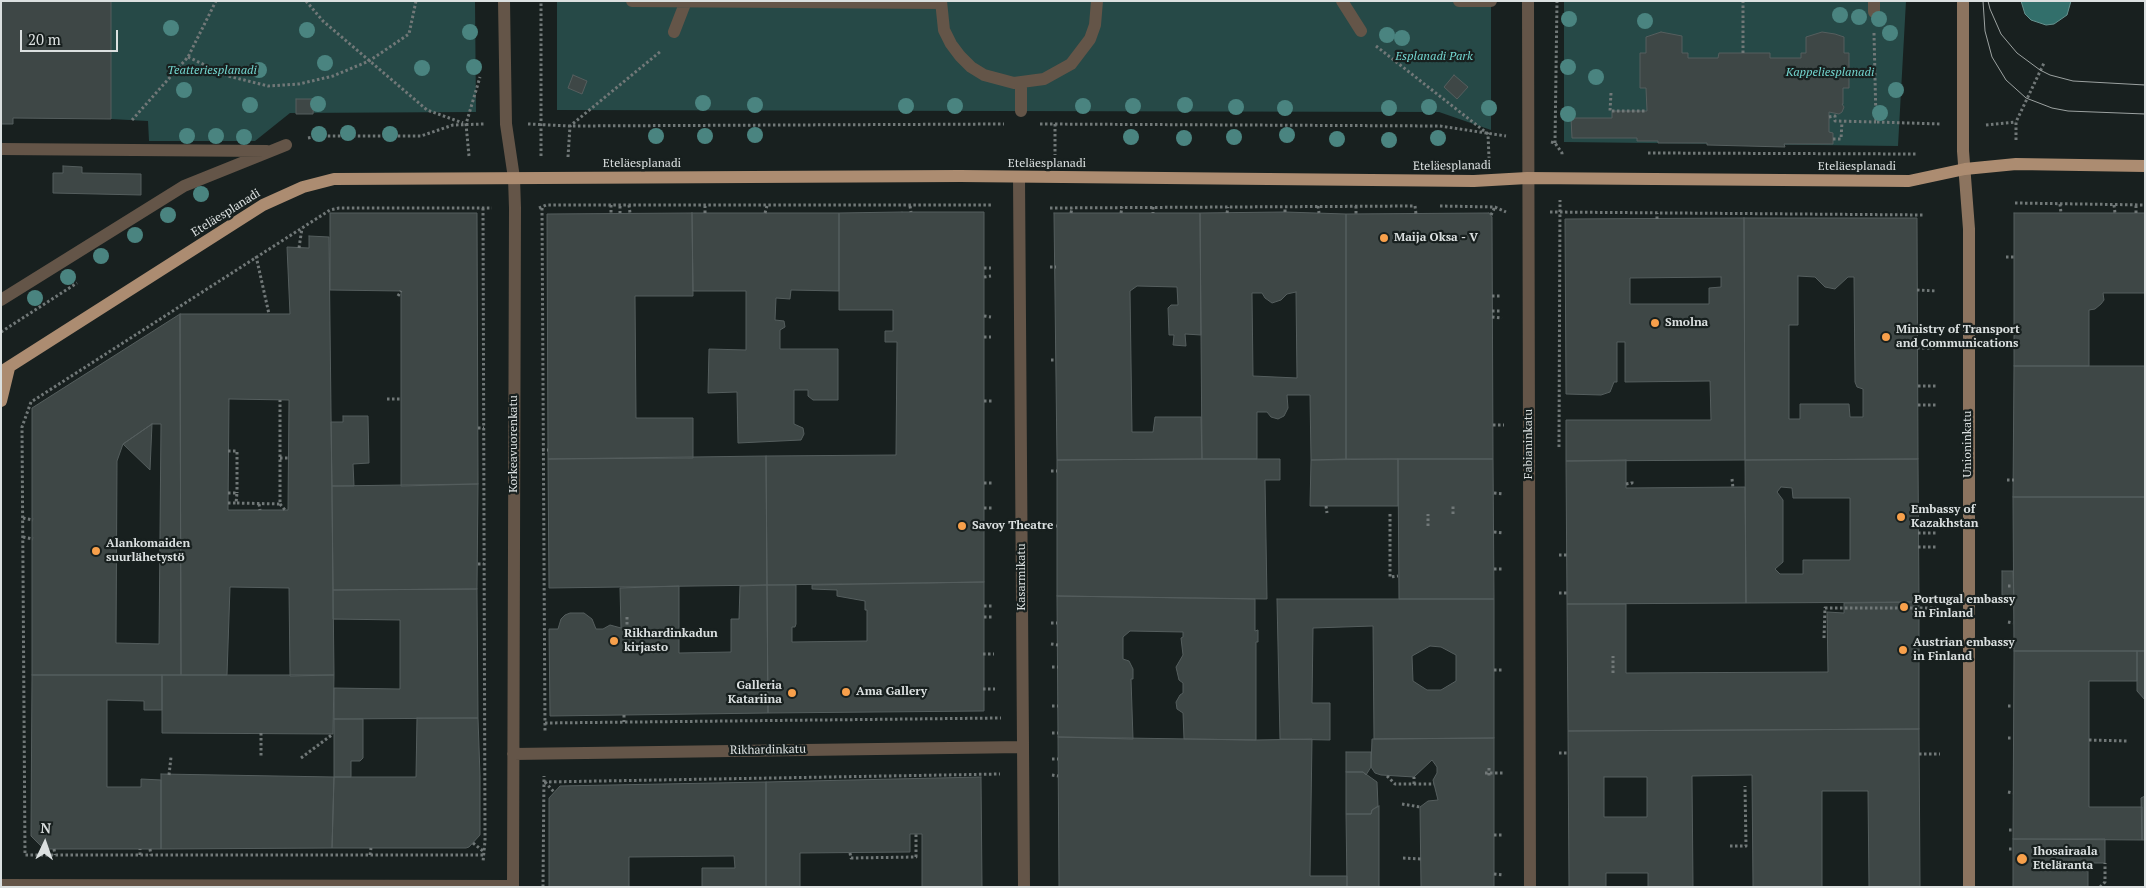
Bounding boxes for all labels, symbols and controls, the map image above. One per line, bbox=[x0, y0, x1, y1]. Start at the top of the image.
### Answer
scale bar bbox=[22, 20, 120, 52]
text: 20 m bbox=[28, 29, 61, 49]
park label: Esplanadi Park bbox=[1395, 50, 1473, 64]
park label: Teatteriesplanadi bbox=[167, 64, 257, 78]
park label: Kappeliesplanadi bbox=[1786, 66, 1874, 80]
street label: Eteläesplanadi bbox=[603, 157, 681, 171]
street label: Eteläesplanadi bbox=[1008, 157, 1086, 171]
street label: Eteläesplanadi bbox=[1413, 158, 1491, 174]
street label: Eteläesplanadi bbox=[1818, 160, 1896, 174]
street label: Eteläesplanadi bbox=[189, 186, 263, 240]
place label: Maija Oksa - V bbox=[1394, 231, 1478, 245]
marker: Maija Oksa - V bbox=[1378, 232, 1390, 244]
place label: Smolna bbox=[1665, 316, 1708, 330]
marker: Smolna bbox=[1649, 317, 1661, 329]
place label: Ministry of Transport and Communications bbox=[1896, 323, 2020, 351]
marker: Ministry of Transport and Communications bbox=[1880, 331, 1892, 343]
street label: Korkeavuorenkatu bbox=[507, 395, 521, 493]
street label: Fabianinkatu bbox=[1522, 409, 1536, 479]
street label: Unioninkatu bbox=[1961, 411, 1975, 477]
place label: Embassy of Kazakhstan bbox=[1911, 503, 1978, 531]
marker: Embassy of Kazakhstan bbox=[1895, 511, 1907, 523]
place label: Savoy Theatre bbox=[972, 519, 1053, 533]
marker: Savoy Theatre bbox=[956, 520, 968, 532]
place label: Alankomaiden suurlähetystö bbox=[106, 537, 190, 565]
street label: Kasarmikatu bbox=[1015, 543, 1029, 611]
marker: Alankomaiden suurlähetystö bbox=[90, 545, 102, 557]
place label: Portugal embassy in Finland bbox=[1914, 593, 2015, 621]
marker: Portugal embassy in Finland bbox=[1898, 601, 1910, 613]
place label: Rikhardinkadun kirjasto bbox=[624, 627, 718, 655]
marker: Rikhardinkadun kirjasto bbox=[608, 635, 620, 647]
place label: Austrian embassy in Finland bbox=[1913, 636, 2015, 664]
marker: Austrian embassy in Finland bbox=[1897, 644, 1909, 656]
place label: Galleria Katariina bbox=[728, 679, 782, 707]
place label: Ama Gallery bbox=[856, 685, 927, 699]
marker: Ama Gallery bbox=[840, 686, 852, 698]
marker: Galleria Katariina bbox=[786, 687, 798, 699]
street label: Rikhardinkatu bbox=[730, 742, 806, 758]
north arrow bbox=[20, 818, 70, 868]
text: N bbox=[40, 818, 52, 837]
place label: Ihosairaala Eteläranta bbox=[2033, 845, 2098, 873]
marker: Ihosairaala Eteläranta bbox=[2015, 852, 2029, 866]

